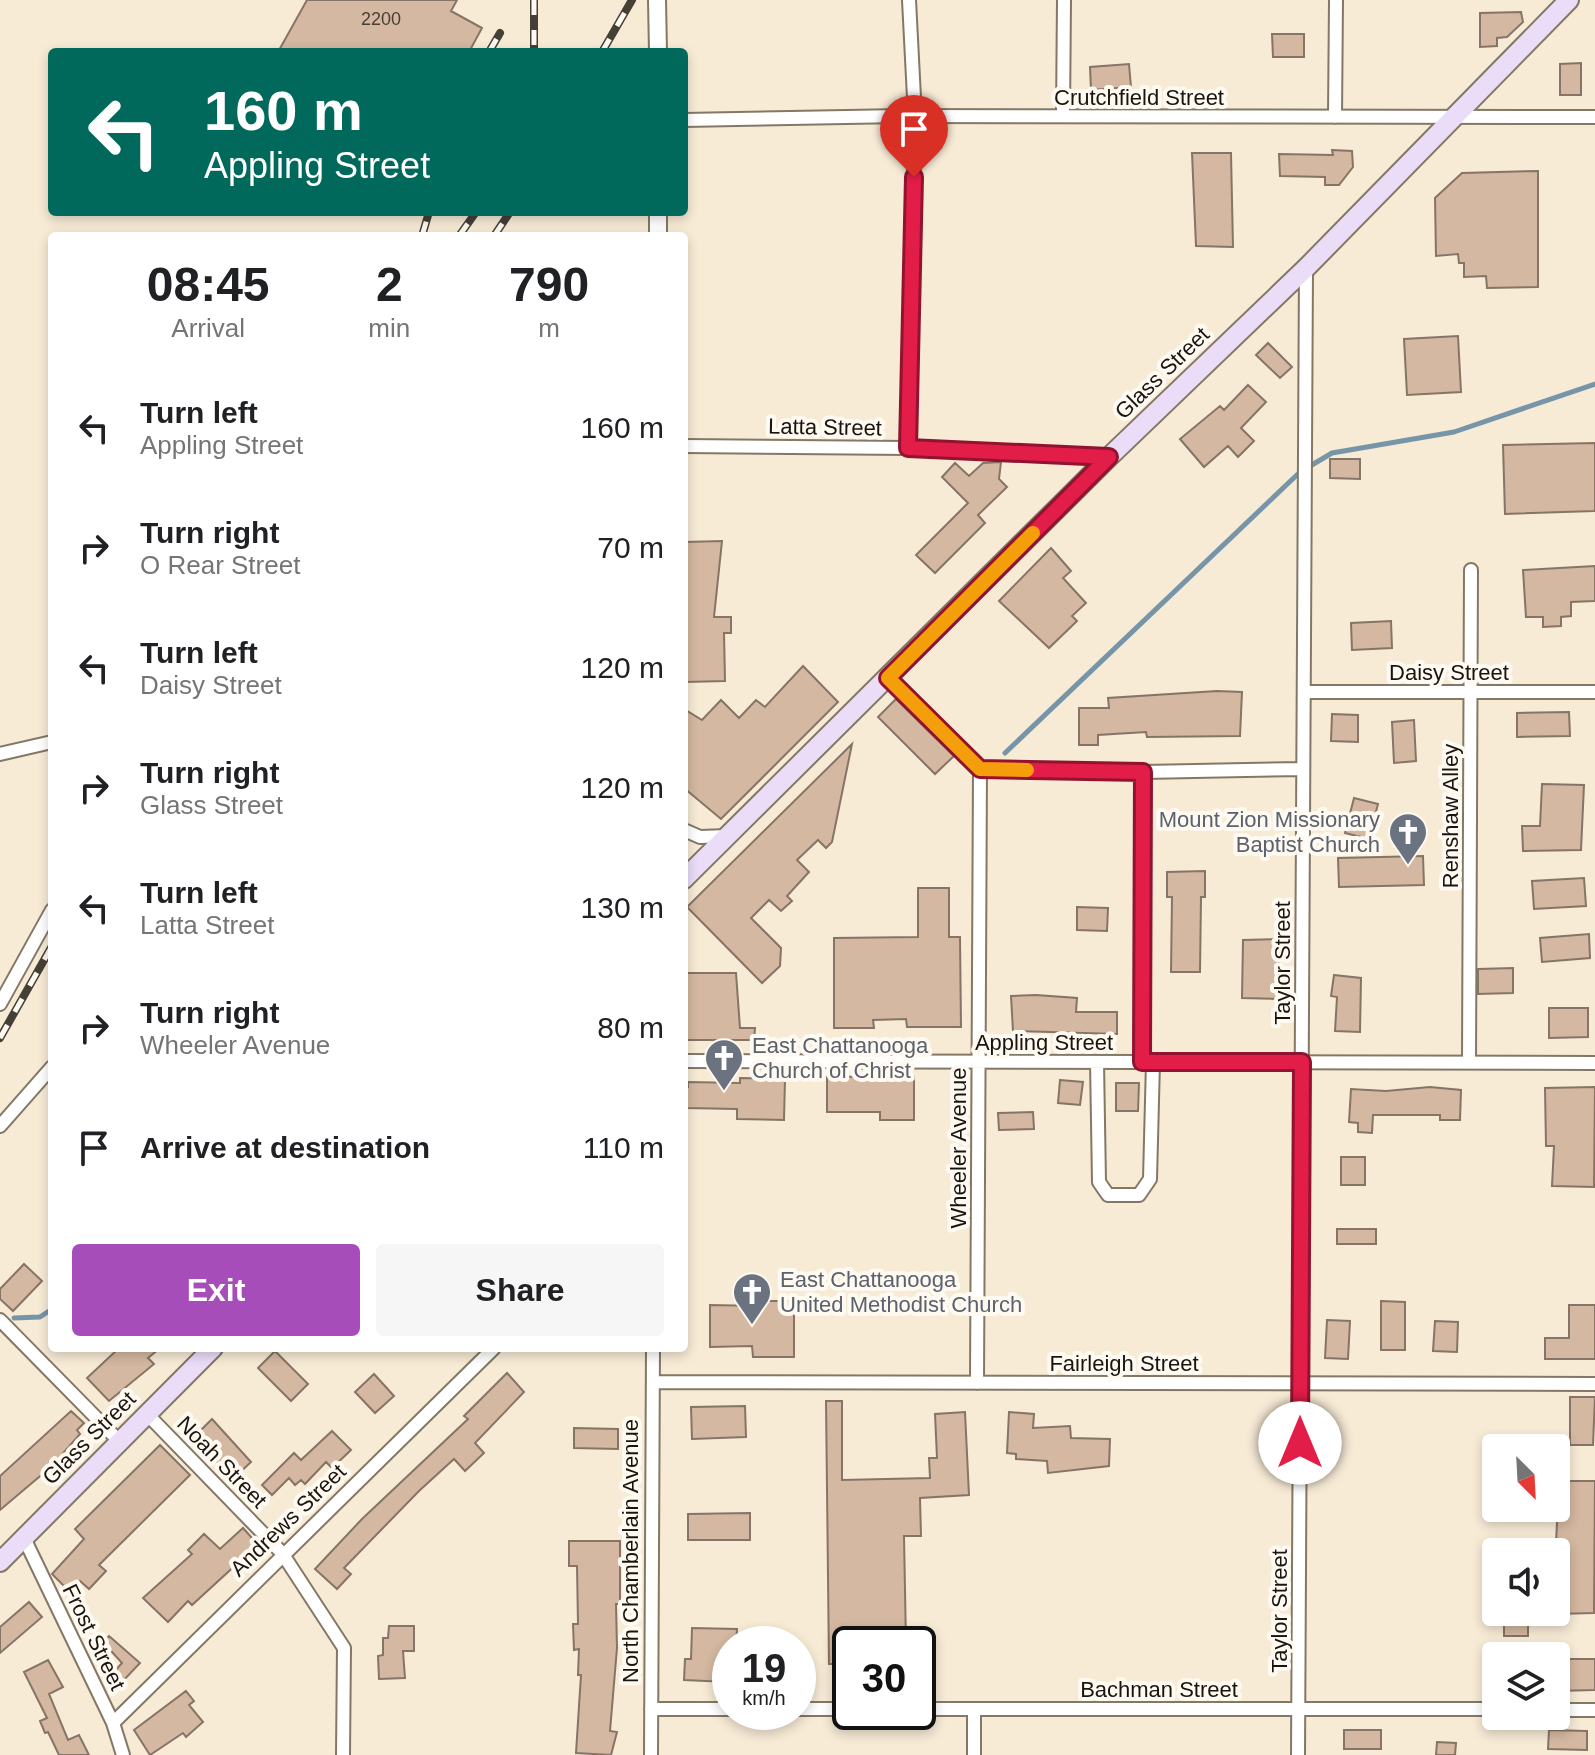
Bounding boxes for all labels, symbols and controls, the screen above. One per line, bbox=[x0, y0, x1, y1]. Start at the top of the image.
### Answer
house number: 2200 bbox=[361, 9, 401, 29]
text: 160 m bbox=[204, 79, 363, 142]
icon: left bbox=[72, 80, 176, 184]
street label: Crutchfield Street bbox=[1054, 85, 1224, 110]
pin bbox=[880, 95, 948, 177]
icon: arrive bbox=[892, 107, 936, 151]
text: Appling Street bbox=[204, 145, 430, 186]
text: 08:45 bbox=[147, 258, 270, 311]
text: 2 bbox=[376, 258, 403, 311]
text: 790 bbox=[509, 258, 589, 311]
text: Arrival bbox=[171, 313, 245, 343]
text: min bbox=[368, 313, 410, 343]
text: m bbox=[538, 313, 560, 343]
street label: Glass Street bbox=[1110, 322, 1214, 424]
text: Turn left bbox=[140, 396, 258, 429]
icon: left bbox=[72, 406, 116, 450]
text: 160 m bbox=[581, 411, 664, 444]
street label: Latta Street bbox=[768, 414, 882, 440]
text: Appling Street bbox=[140, 430, 303, 460]
text: Turn right bbox=[140, 516, 279, 549]
icon: right bbox=[72, 526, 116, 570]
text: 70 m bbox=[597, 531, 664, 564]
text: O Rear Street bbox=[140, 550, 300, 580]
text: Turn left bbox=[140, 636, 258, 669]
icon: left bbox=[72, 646, 116, 690]
text: 120 m bbox=[581, 651, 664, 684]
street label: Daisy Street bbox=[1389, 660, 1509, 685]
text: Daisy Street bbox=[140, 670, 282, 700]
street label: Renshaw Alley bbox=[1438, 744, 1463, 888]
text: Turn right bbox=[140, 756, 279, 789]
icon: right bbox=[72, 766, 116, 810]
text: 120 m bbox=[581, 771, 664, 804]
text: Glass Street bbox=[140, 790, 283, 820]
place label: Mount Zion Missionary Baptist Church bbox=[1159, 807, 1380, 857]
church icon: Mount Zion Missionary Baptist Church bbox=[1387, 811, 1429, 866]
text: Turn left bbox=[140, 876, 258, 909]
icon: left bbox=[72, 886, 116, 930]
text: 130 m bbox=[581, 891, 664, 924]
street label: Taylor Street bbox=[1270, 901, 1295, 1025]
text: Latta Street bbox=[140, 910, 274, 940]
text: Turn right bbox=[140, 996, 279, 1029]
icon: right bbox=[72, 1006, 116, 1050]
text: 80 m bbox=[597, 1011, 664, 1044]
text: Wheeler Avenue bbox=[140, 1030, 330, 1060]
street label: Appling Street bbox=[975, 1030, 1113, 1055]
place label: East Chattanooga Church of Christ bbox=[752, 1033, 929, 1083]
church icon: East Chattanooga Church of Christ bbox=[703, 1037, 745, 1092]
street label: Wheeler Avenue bbox=[946, 1067, 971, 1229]
icon: arrive bbox=[72, 1126, 116, 1170]
text: Arrive at destination bbox=[140, 1131, 430, 1164]
text: 110 m bbox=[583, 1131, 664, 1164]
button: Exit bbox=[72, 1244, 360, 1336]
button: Share bbox=[376, 1244, 664, 1336]
place label: East Chattanooga United Methodist Church bbox=[780, 1267, 1022, 1317]
church icon: East Chattanooga United Methodist Church bbox=[731, 1271, 773, 1326]
street label: Fairleigh Street bbox=[1049, 1351, 1199, 1376]
street label: Glass Street bbox=[37, 1386, 141, 1490]
position arrow bbox=[1258, 1401, 1342, 1485]
street label: Noah Street bbox=[172, 1411, 272, 1513]
street label: North Chamberlain Avenue bbox=[618, 1419, 643, 1683]
north arrow bbox=[1482, 1434, 1570, 1522]
map controls bbox=[1482, 1434, 1570, 1730]
street label: Andrews Street bbox=[225, 1459, 351, 1581]
button: sound bbox=[1482, 1538, 1570, 1626]
street label: Taylor Street bbox=[1267, 1549, 1292, 1673]
street label: Frost Street bbox=[58, 1580, 130, 1694]
speed limit sign: 30 bbox=[832, 1626, 936, 1730]
button: layers bbox=[1482, 1642, 1570, 1730]
text: 19 bbox=[742, 1646, 786, 1690]
street label: Bachman Street bbox=[1080, 1677, 1238, 1702]
text: km/h bbox=[742, 1687, 786, 1709]

